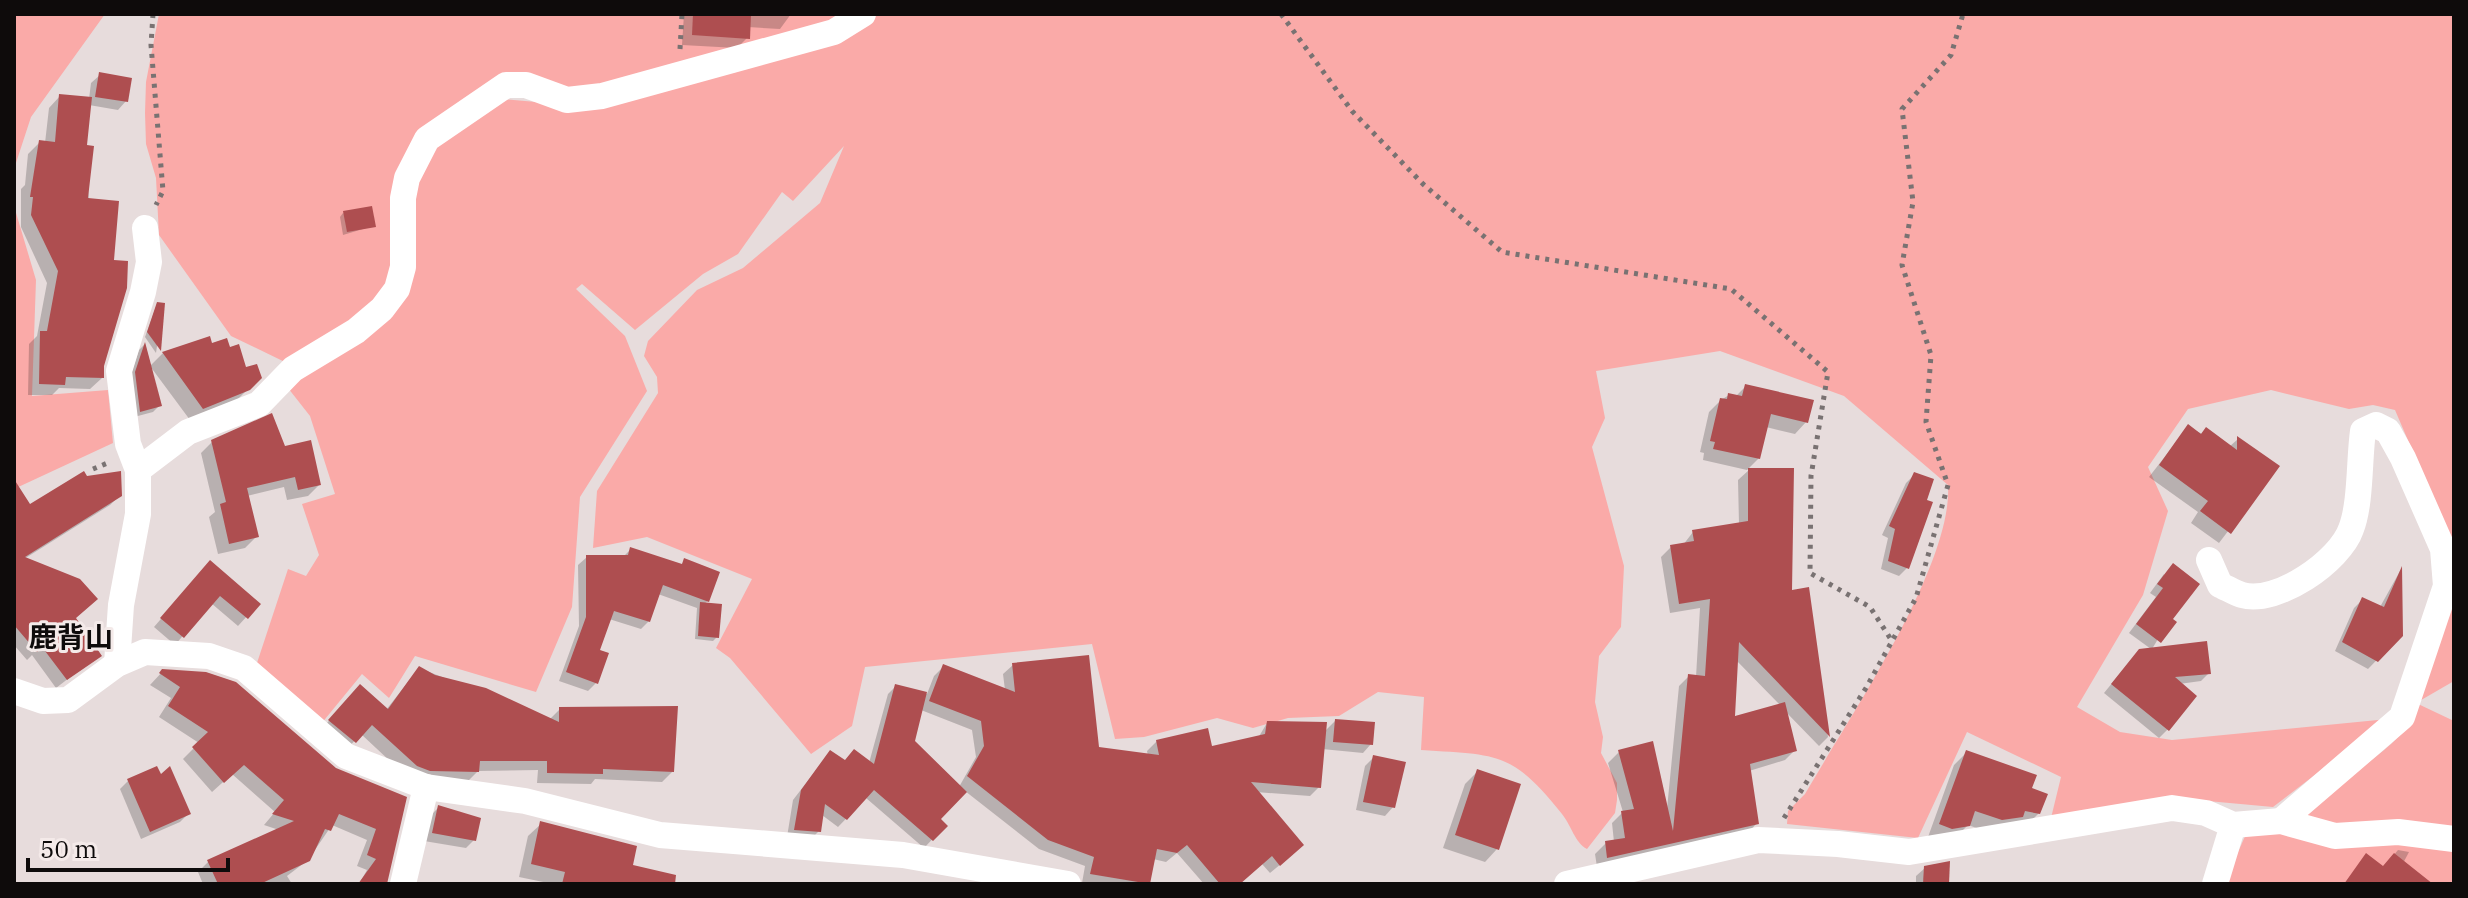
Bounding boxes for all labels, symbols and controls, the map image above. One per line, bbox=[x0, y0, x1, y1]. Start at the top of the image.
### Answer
district label: 鹿背山 bbox=[29, 618, 113, 655]
scale bar bbox=[28, 822, 228, 872]
text: 50 m bbox=[40, 833, 97, 865]

